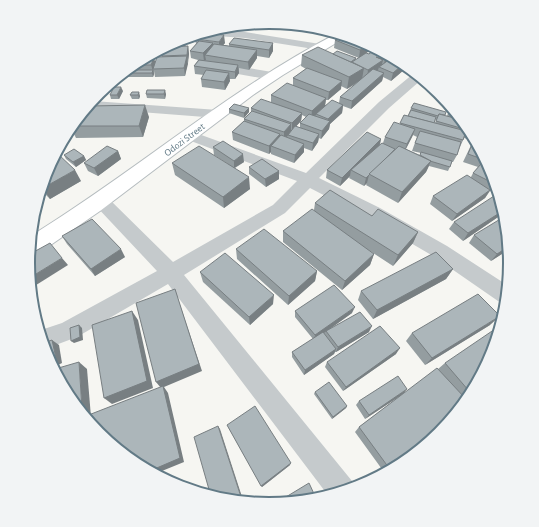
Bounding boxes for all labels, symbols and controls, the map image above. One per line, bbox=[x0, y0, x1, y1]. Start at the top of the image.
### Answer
street label: Odozi Street bbox=[162, 121, 207, 158]

